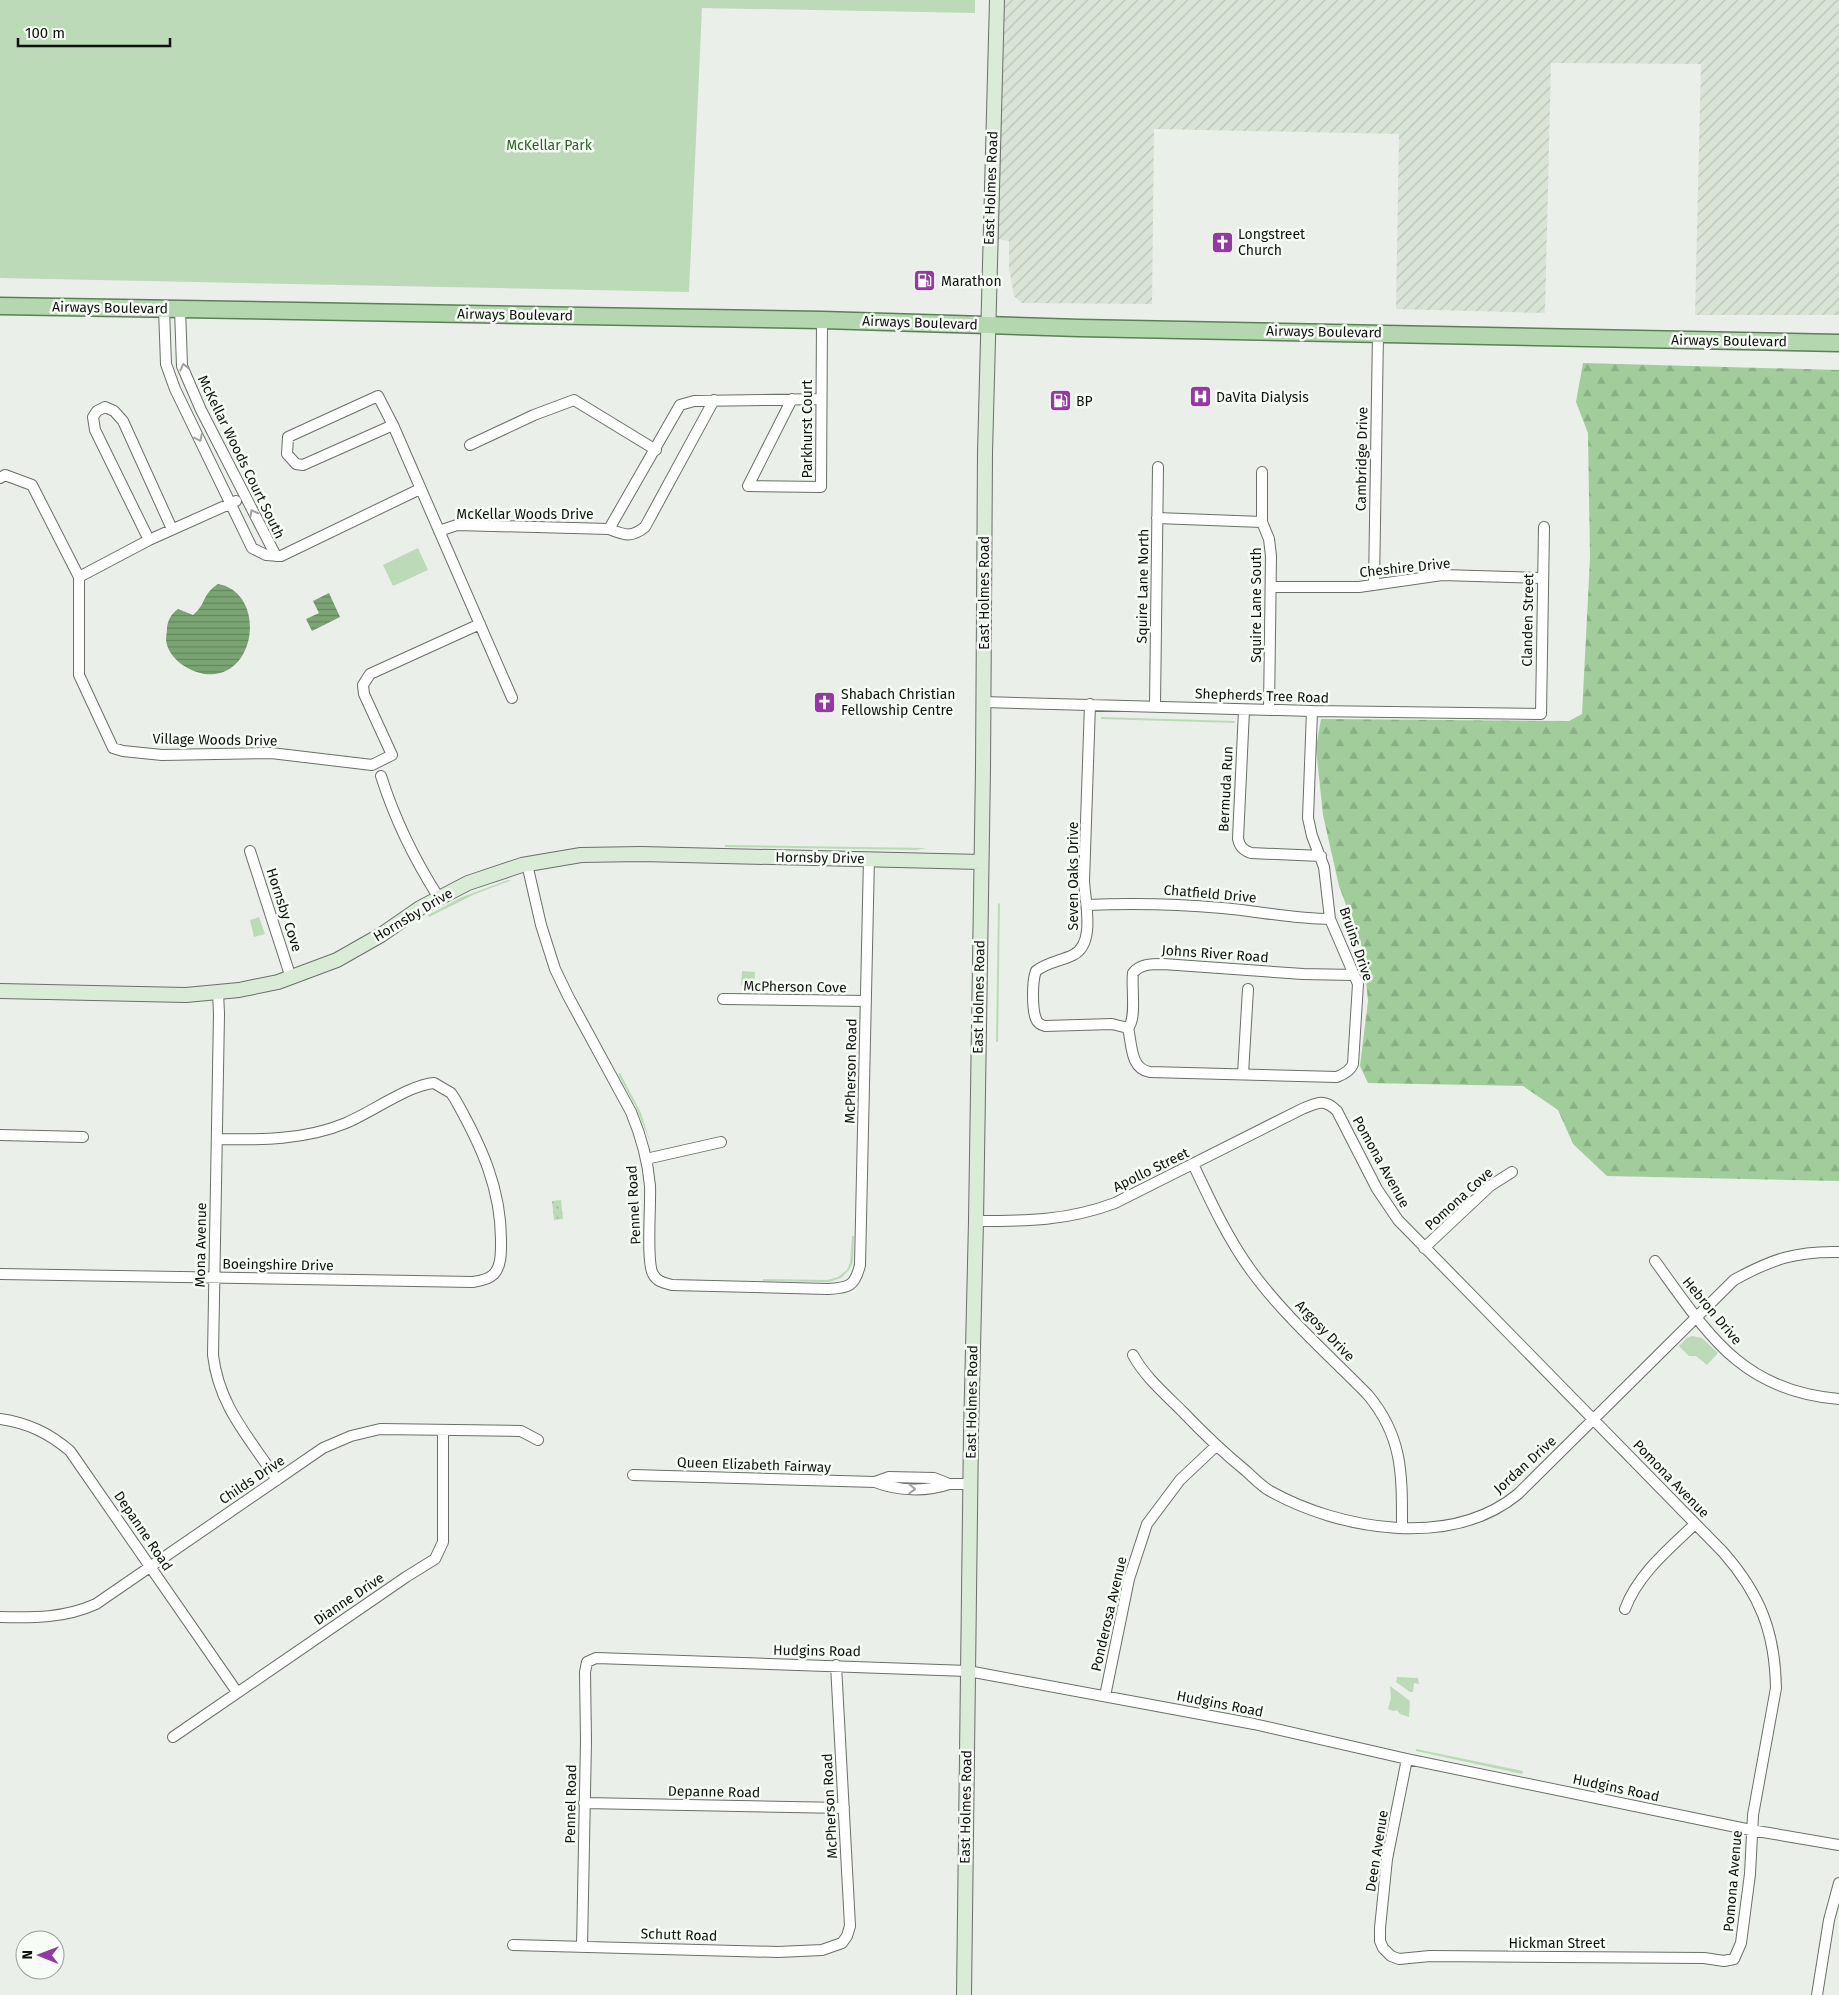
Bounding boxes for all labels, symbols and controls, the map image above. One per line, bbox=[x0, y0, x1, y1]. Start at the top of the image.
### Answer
scale bar bbox=[18, 15, 170, 47]
text: 100 m bbox=[25, 24, 65, 42]
street label: East Holmes Road bbox=[981, 131, 1001, 245]
park label: McKellar Park bbox=[506, 137, 593, 154]
place label: Longstreet Church bbox=[1238, 226, 1306, 259]
church icon: Longstreet Church bbox=[1210, 230, 1234, 254]
fuel station icon: Marathon bbox=[913, 269, 937, 293]
place label: Marathon bbox=[941, 273, 1002, 290]
street label: Airways Boulevard bbox=[52, 298, 168, 318]
street label: Airways Boulevard bbox=[457, 305, 573, 325]
street label: Airways Boulevard bbox=[862, 312, 978, 334]
street label: Airways Boulevard bbox=[1266, 322, 1382, 342]
street label: Airways Boulevard bbox=[1671, 331, 1787, 351]
one-way arrow bbox=[179, 362, 190, 371]
street label: McKellar Woods Court South bbox=[194, 372, 288, 542]
street label: Parkhurst Court bbox=[799, 379, 816, 478]
hospital icon: DaVita Dialysis bbox=[1188, 385, 1212, 409]
fuel station icon: BP bbox=[1048, 389, 1072, 413]
place label: DaVita Dialysis bbox=[1216, 389, 1309, 406]
place label: BP bbox=[1076, 393, 1093, 410]
street label: Cambridge Drive bbox=[1353, 407, 1371, 511]
one-way arrow bbox=[193, 433, 203, 442]
street label: McKellar Woods Drive bbox=[456, 506, 594, 523]
one-way arrow bbox=[248, 509, 259, 518]
street label: Squire Lane North bbox=[1133, 528, 1153, 644]
street label: East Holmes Road bbox=[976, 536, 993, 650]
street label: Squire Lane South bbox=[1248, 547, 1265, 663]
street label: Cheshire Drive bbox=[1359, 555, 1451, 581]
street label: Clanden Street bbox=[1519, 572, 1537, 667]
street label: Shepherds Tree Road bbox=[1195, 685, 1329, 707]
place label: Shabach Christian Fellowship Centre bbox=[841, 686, 955, 719]
church icon: Shabach Christian Fellowship Centre bbox=[813, 690, 837, 714]
street label: Village Woods Drive bbox=[152, 730, 278, 750]
street label: Bermuda Run bbox=[1215, 746, 1237, 832]
street label: Seven Oaks Drive bbox=[1065, 822, 1082, 930]
street label: Hornsby Drive bbox=[775, 849, 865, 867]
street label: Hornsby Cove bbox=[262, 866, 306, 954]
street label: Chatfield Drive bbox=[1163, 881, 1257, 907]
street label: Hornsby Drive bbox=[370, 885, 456, 945]
street label: Bruins Drive bbox=[1335, 905, 1377, 983]
street label: East Holmes Road bbox=[970, 940, 988, 1054]
street label: Johns River Road bbox=[1161, 942, 1269, 966]
street label: McPherson Cove bbox=[743, 978, 847, 996]
street label: McPherson Road bbox=[842, 1018, 860, 1124]
street label: Pomona Avenue bbox=[1349, 1113, 1413, 1211]
street label: Apollo Street bbox=[1110, 1144, 1193, 1196]
street label: Pomona Cove bbox=[1421, 1164, 1497, 1234]
street label: Pennel Road bbox=[623, 1165, 645, 1245]
street label: Mona Avenue bbox=[192, 1202, 210, 1288]
street label: Boeingshire Drive bbox=[222, 1256, 334, 1274]
street label: Hebron Drive bbox=[1679, 1274, 1745, 1348]
street label: Argosy Drive bbox=[1292, 1297, 1358, 1365]
street label: East Holmes Road bbox=[963, 1345, 981, 1459]
street label: Jordan Drive bbox=[1490, 1433, 1560, 1497]
street label: Pomona Avenue bbox=[1629, 1436, 1713, 1522]
street label: Childs Drive bbox=[216, 1452, 288, 1508]
street label: Queen Elizabeth Fairway bbox=[677, 1454, 831, 1476]
one-way arrow bbox=[908, 1483, 916, 1494]
street label: Depanne Road bbox=[110, 1488, 176, 1574]
street label: Ponderosa Avenue bbox=[1088, 1555, 1130, 1673]
street label: Dianne Drive bbox=[311, 1569, 387, 1629]
street label: Hudgins Road bbox=[773, 1642, 861, 1660]
street label: Hudgins Road bbox=[1175, 1687, 1265, 1721]
street label: East Holmes Road bbox=[957, 1750, 975, 1864]
street label: McPherson Road bbox=[819, 1753, 841, 1859]
street label: Pennel Road bbox=[562, 1764, 580, 1844]
street label: Hudgins Road bbox=[1571, 1771, 1661, 1805]
street label: Depanne Road bbox=[668, 1783, 760, 1801]
street label: Deen Avenue bbox=[1362, 1809, 1392, 1893]
street label: Pomona Avenue bbox=[1720, 1829, 1746, 1933]
street label: Schutt Road bbox=[640, 1925, 718, 1945]
north arrow bbox=[15, 1930, 65, 1980]
street label: Hickman Street bbox=[1509, 1935, 1606, 1952]
text: N bbox=[19, 1950, 36, 1960]

